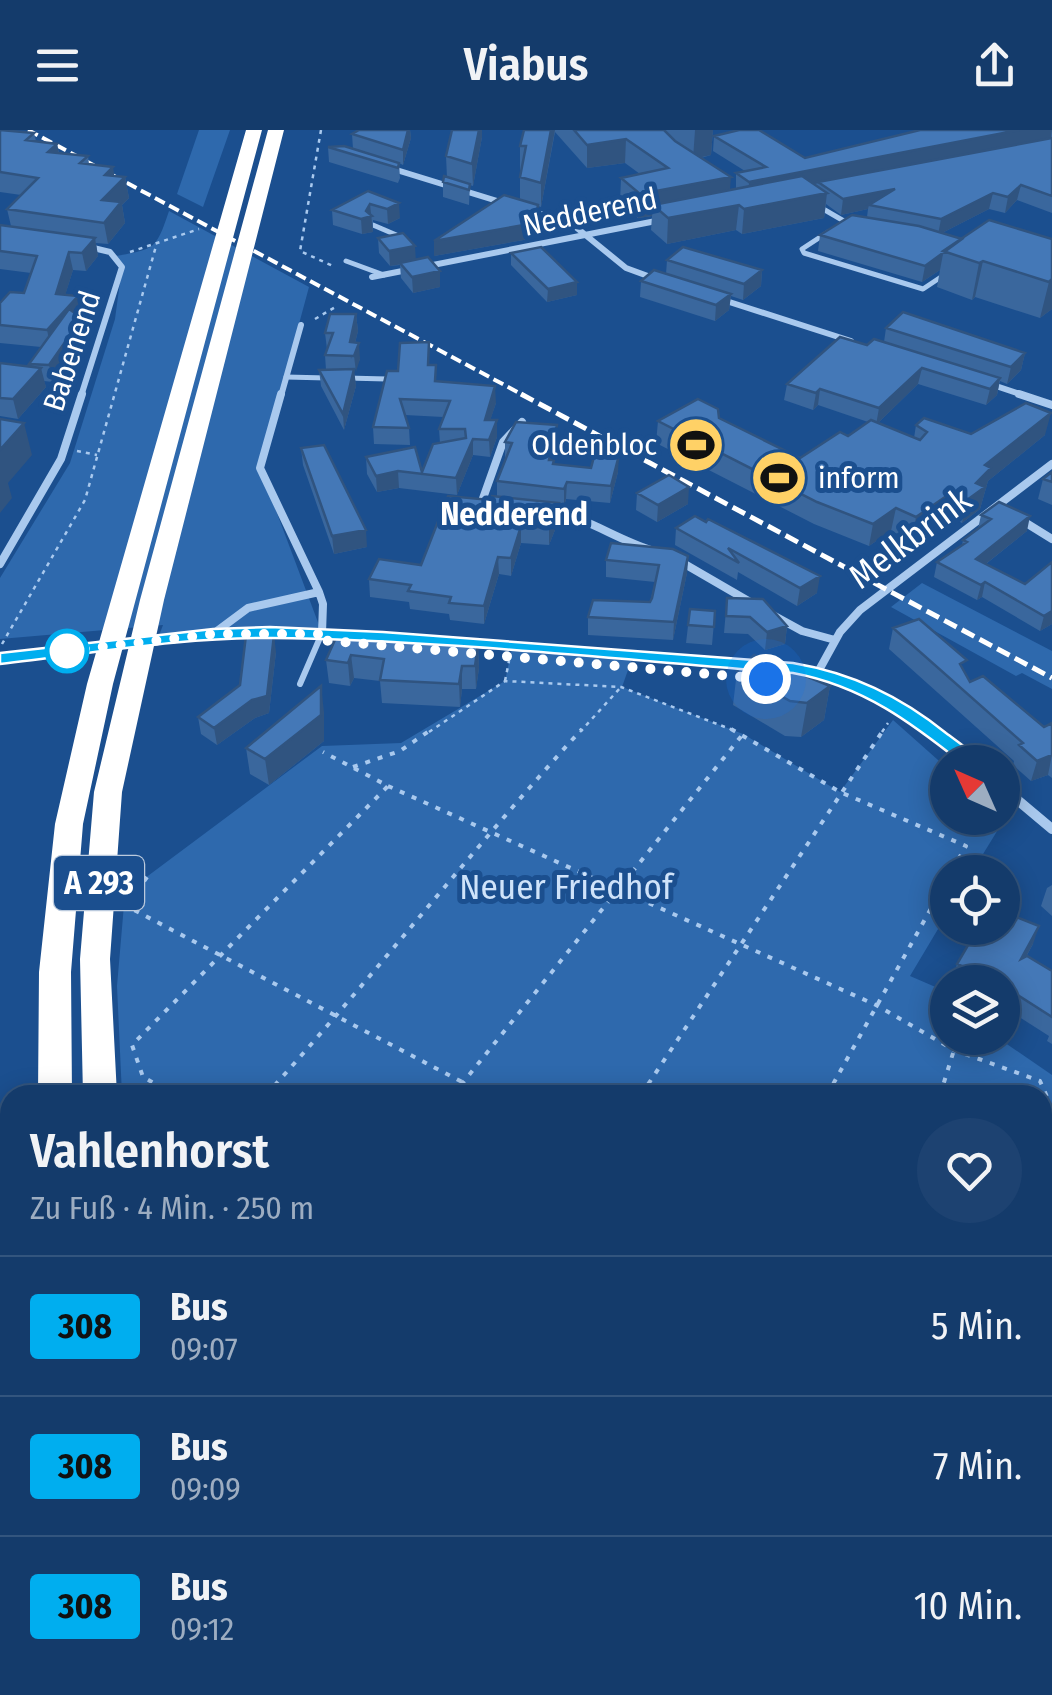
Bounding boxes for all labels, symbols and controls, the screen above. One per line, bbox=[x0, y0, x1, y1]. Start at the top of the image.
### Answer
icon: menu bbox=[30, 38, 85, 93]
text: Viabus bbox=[464, 38, 588, 92]
icon: share bbox=[967, 38, 1022, 93]
street label: Nedderend bbox=[520, 180, 660, 244]
street label: Babenend bbox=[36, 286, 108, 416]
sports icon: Oldenbloc bbox=[666, 415, 726, 475]
place label: Oldenbloc bbox=[531, 427, 657, 463]
sports icon: inform bbox=[749, 448, 809, 508]
place label: inform bbox=[818, 460, 900, 496]
street label: Melkbrink bbox=[841, 478, 980, 598]
district label: Nedderend bbox=[440, 495, 588, 533]
unlabelled marker bbox=[46, 630, 88, 672]
your location bbox=[741, 654, 791, 704]
north arrow bbox=[930, 745, 1020, 835]
map controls bbox=[930, 745, 1020, 1055]
button: locate bbox=[930, 855, 1020, 945]
road number: A 293 bbox=[54, 856, 144, 910]
park label: Neuer Friedhof bbox=[459, 866, 675, 908]
button: layers bbox=[930, 965, 1020, 1055]
button: heart bbox=[917, 1118, 1022, 1223]
text: Vahlenhorst bbox=[30, 1122, 269, 1180]
text: Zu Fuß · 4 Min. · 250 m bbox=[30, 1189, 314, 1227]
text: Bus bbox=[170, 1284, 228, 1330]
text: 5 Min. bbox=[931, 1303, 1022, 1349]
text: 308 bbox=[58, 1305, 112, 1347]
text: 09:07 bbox=[170, 1330, 238, 1368]
text: Bus bbox=[170, 1424, 228, 1470]
text: 7 Min. bbox=[933, 1443, 1022, 1489]
text: 308 bbox=[58, 1445, 112, 1487]
text: 09:09 bbox=[170, 1470, 241, 1508]
text: Bus bbox=[170, 1564, 228, 1610]
text: 10 Min. bbox=[914, 1583, 1022, 1629]
text: 308 bbox=[58, 1585, 112, 1627]
text: 09:12 bbox=[170, 1610, 234, 1648]

